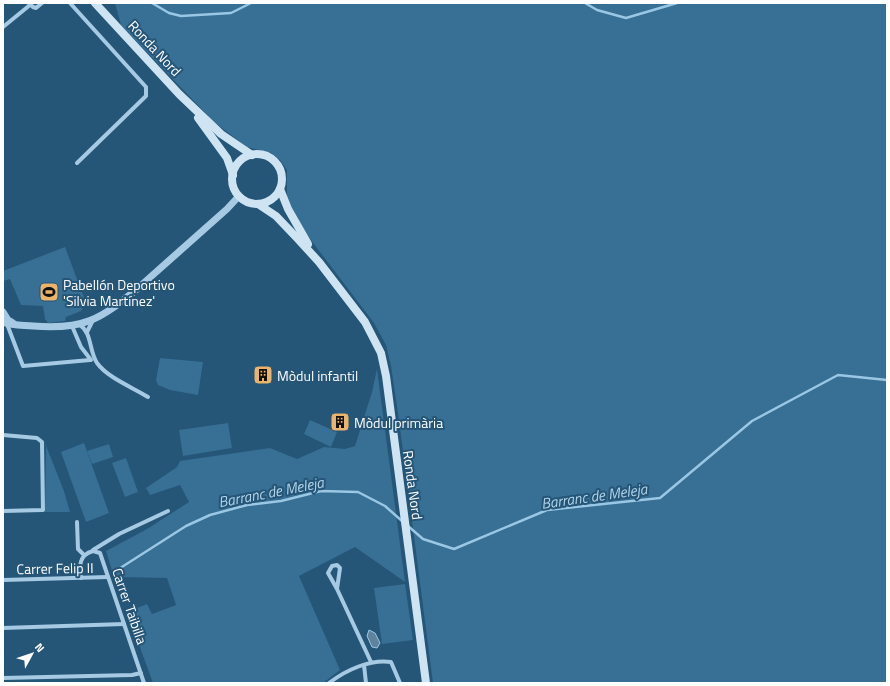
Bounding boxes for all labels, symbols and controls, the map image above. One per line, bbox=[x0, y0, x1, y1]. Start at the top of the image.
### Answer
street label: Ronda Nord bbox=[124, 15, 186, 81]
place label: Pabellón Deportivo 'Silvia Martínez' bbox=[63, 274, 175, 311]
sports icon: Pabellón Deportivo 'Silvia Martínez' bbox=[38, 281, 60, 303]
building icon: Mòdul infantil bbox=[252, 364, 274, 386]
place label: Mòdul infantil bbox=[277, 365, 358, 386]
building icon: Mòdul primària bbox=[329, 411, 351, 433]
place label: Mòdul primària bbox=[354, 412, 443, 433]
street label: Ronda Nord bbox=[398, 449, 428, 521]
water label: Barranc de Meleja bbox=[216, 470, 327, 513]
water label: Barranc de Meleja bbox=[540, 477, 650, 515]
street label: Carrer Felip II bbox=[16, 557, 94, 579]
street label: Carrer Taibilla bbox=[107, 565, 153, 647]
north arrow bbox=[12, 634, 52, 674]
text: N bbox=[31, 640, 48, 656]

